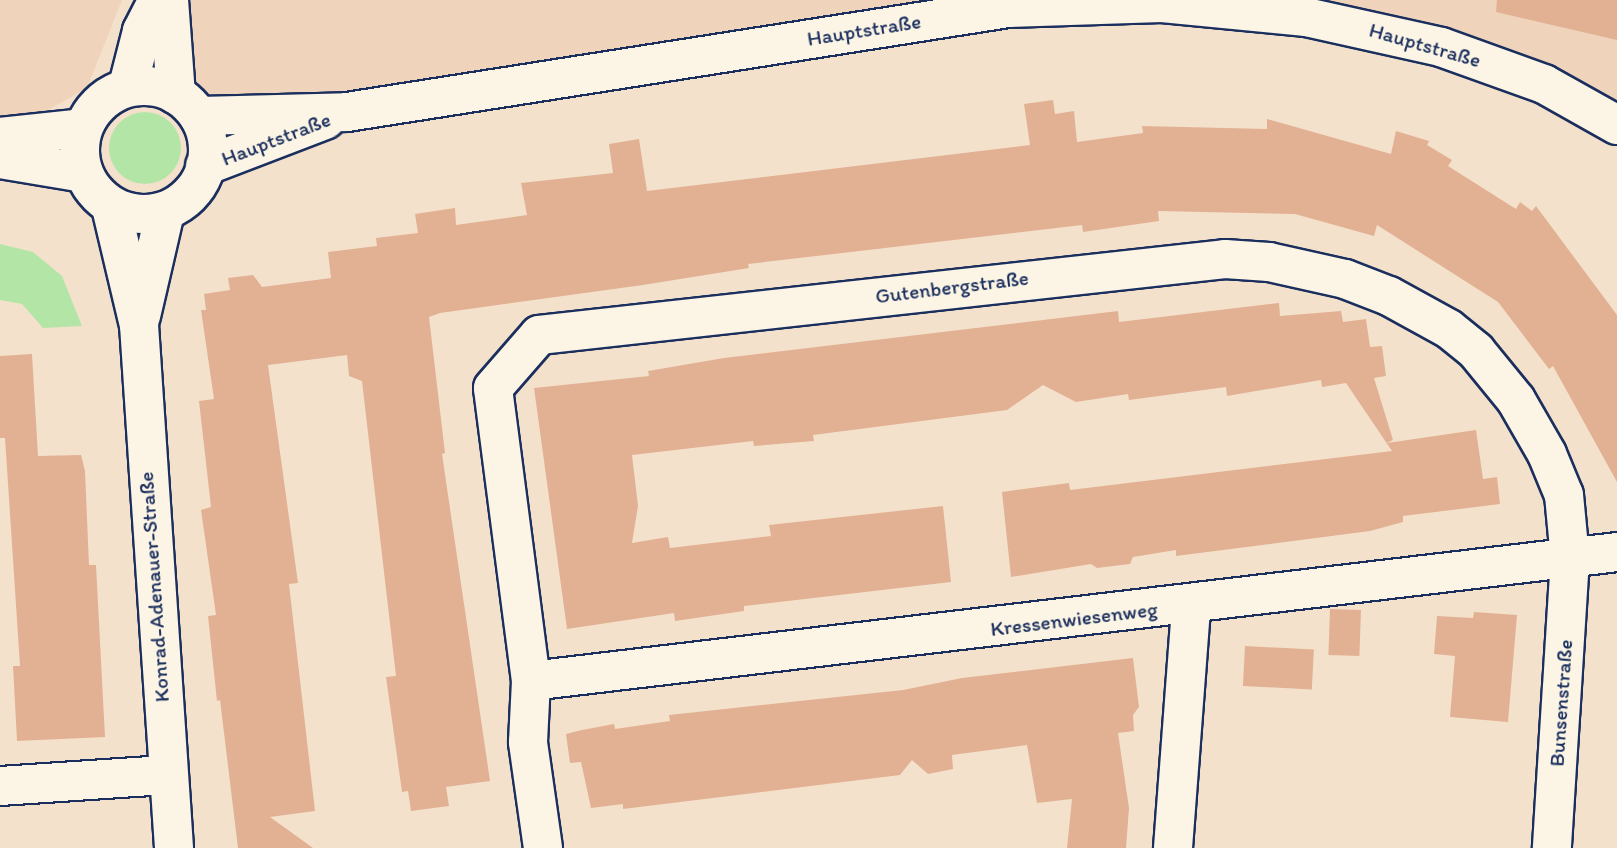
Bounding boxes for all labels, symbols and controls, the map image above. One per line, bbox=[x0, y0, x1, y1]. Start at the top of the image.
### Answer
street label: Hauptstraße bbox=[805, 9, 923, 51]
street label: Hauptstraße bbox=[1366, 17, 1484, 73]
street label: Hauptstraße bbox=[218, 107, 334, 171]
street label: Gutenbergstraße bbox=[874, 265, 1030, 309]
street label: Konrad-Adenauer-Straße bbox=[133, 471, 175, 703]
street label: Kressenwiesenweg bbox=[989, 596, 1159, 642]
street label: Bunsenstraße bbox=[1544, 638, 1578, 768]

